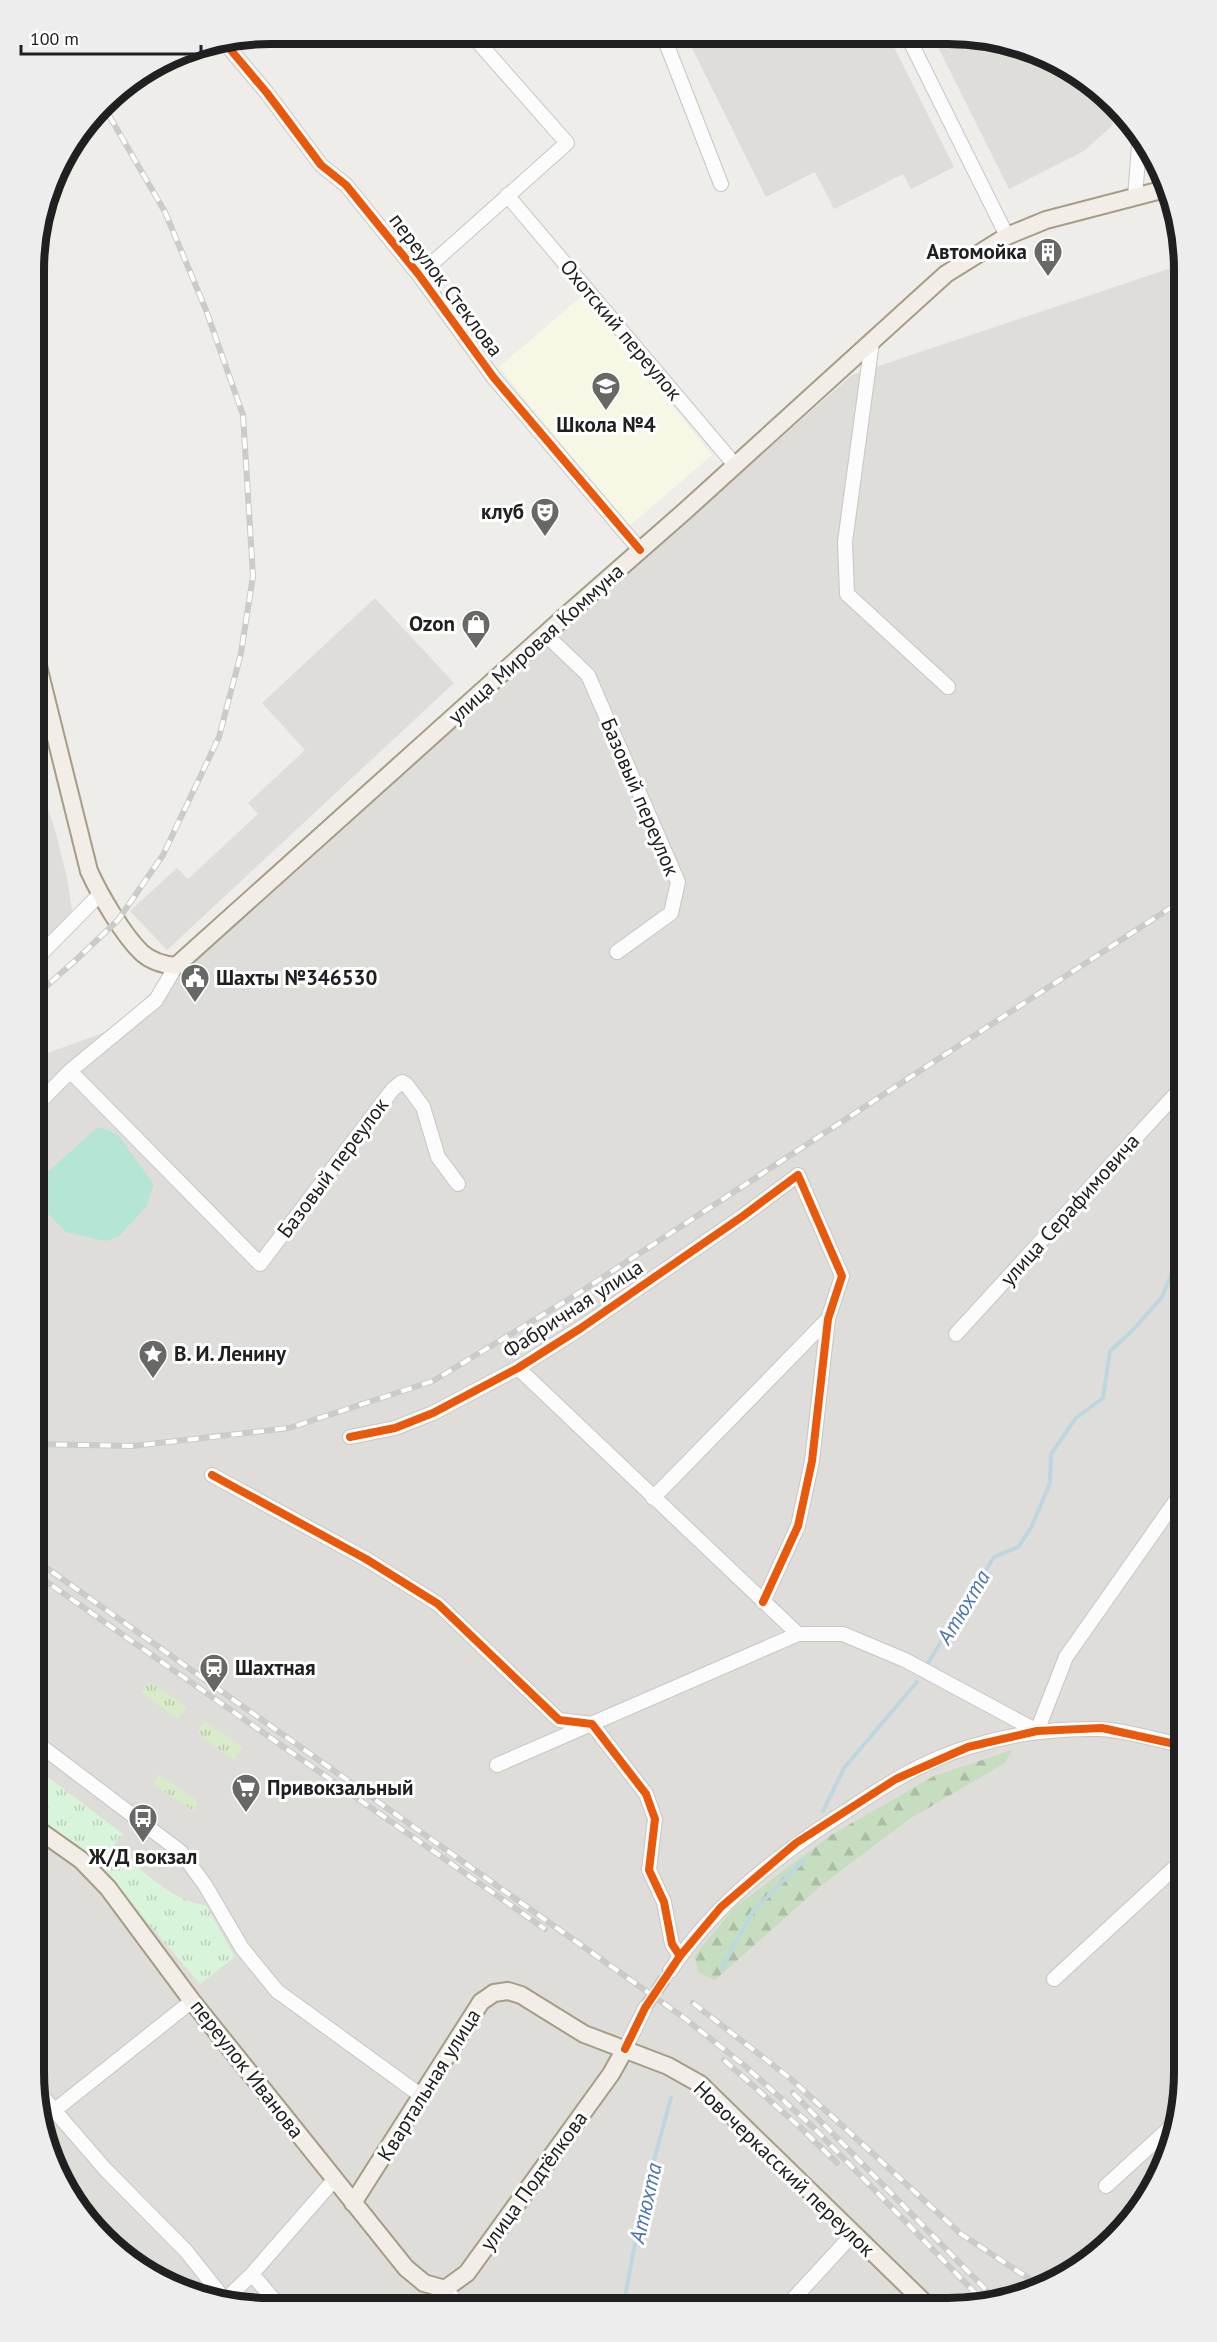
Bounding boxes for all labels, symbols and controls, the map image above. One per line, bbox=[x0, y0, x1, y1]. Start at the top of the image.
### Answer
scale bar bbox=[21, 18, 201, 56]
text: 100 m bbox=[30, 27, 79, 50]
street label: переулок Стеклова bbox=[383, 207, 509, 362]
building icon: Автомойка bbox=[1032, 236, 1064, 278]
place label: Автомойка bbox=[926, 238, 1027, 265]
street label: Охотский переулок bbox=[554, 254, 688, 406]
school or university icon: Школа №4 bbox=[590, 370, 622, 412]
place label: Школа №4 bbox=[556, 411, 656, 438]
theatre icon: клуб bbox=[529, 496, 561, 538]
place label: клуб bbox=[481, 498, 524, 525]
street label: улица Мировая Коммуна bbox=[442, 557, 629, 730]
shop icon: Ozon bbox=[460, 608, 492, 650]
place label: Ozon bbox=[409, 610, 455, 637]
street label: Базовый переулок bbox=[595, 714, 686, 880]
public building icon: Шахты №346530 bbox=[179, 962, 211, 1004]
place label: Шахты №346530 bbox=[216, 964, 377, 991]
street label: Базовый переулок bbox=[271, 1092, 394, 1243]
street label: улица Серафимовича bbox=[994, 1128, 1145, 1292]
street label: Фабричная улица bbox=[497, 1253, 648, 1364]
place icon: В. И. Ленину bbox=[137, 1338, 169, 1380]
place label: В. И. Ленину bbox=[174, 1340, 287, 1367]
water label: Атюхта bbox=[929, 1565, 996, 1650]
station icon: Шахтная bbox=[198, 1652, 230, 1694]
place label: Шахтная bbox=[235, 1654, 316, 1681]
supermarket icon: Привокзальный bbox=[230, 1772, 262, 1814]
place label: Привокзальный bbox=[267, 1774, 413, 1801]
bus stop icon: Ж/Д вокзал bbox=[127, 1802, 159, 1844]
place label: Ж/Д вокзал bbox=[88, 1843, 197, 1870]
street label: переулок Иванова bbox=[185, 1994, 310, 2144]
street label: Квартальная улица bbox=[371, 2004, 486, 2166]
street label: Новочеркасский переулок bbox=[688, 2075, 881, 2262]
street label: улица Подтёлкова bbox=[474, 2106, 593, 2256]
water label: Атюхта bbox=[622, 2160, 668, 2247]

